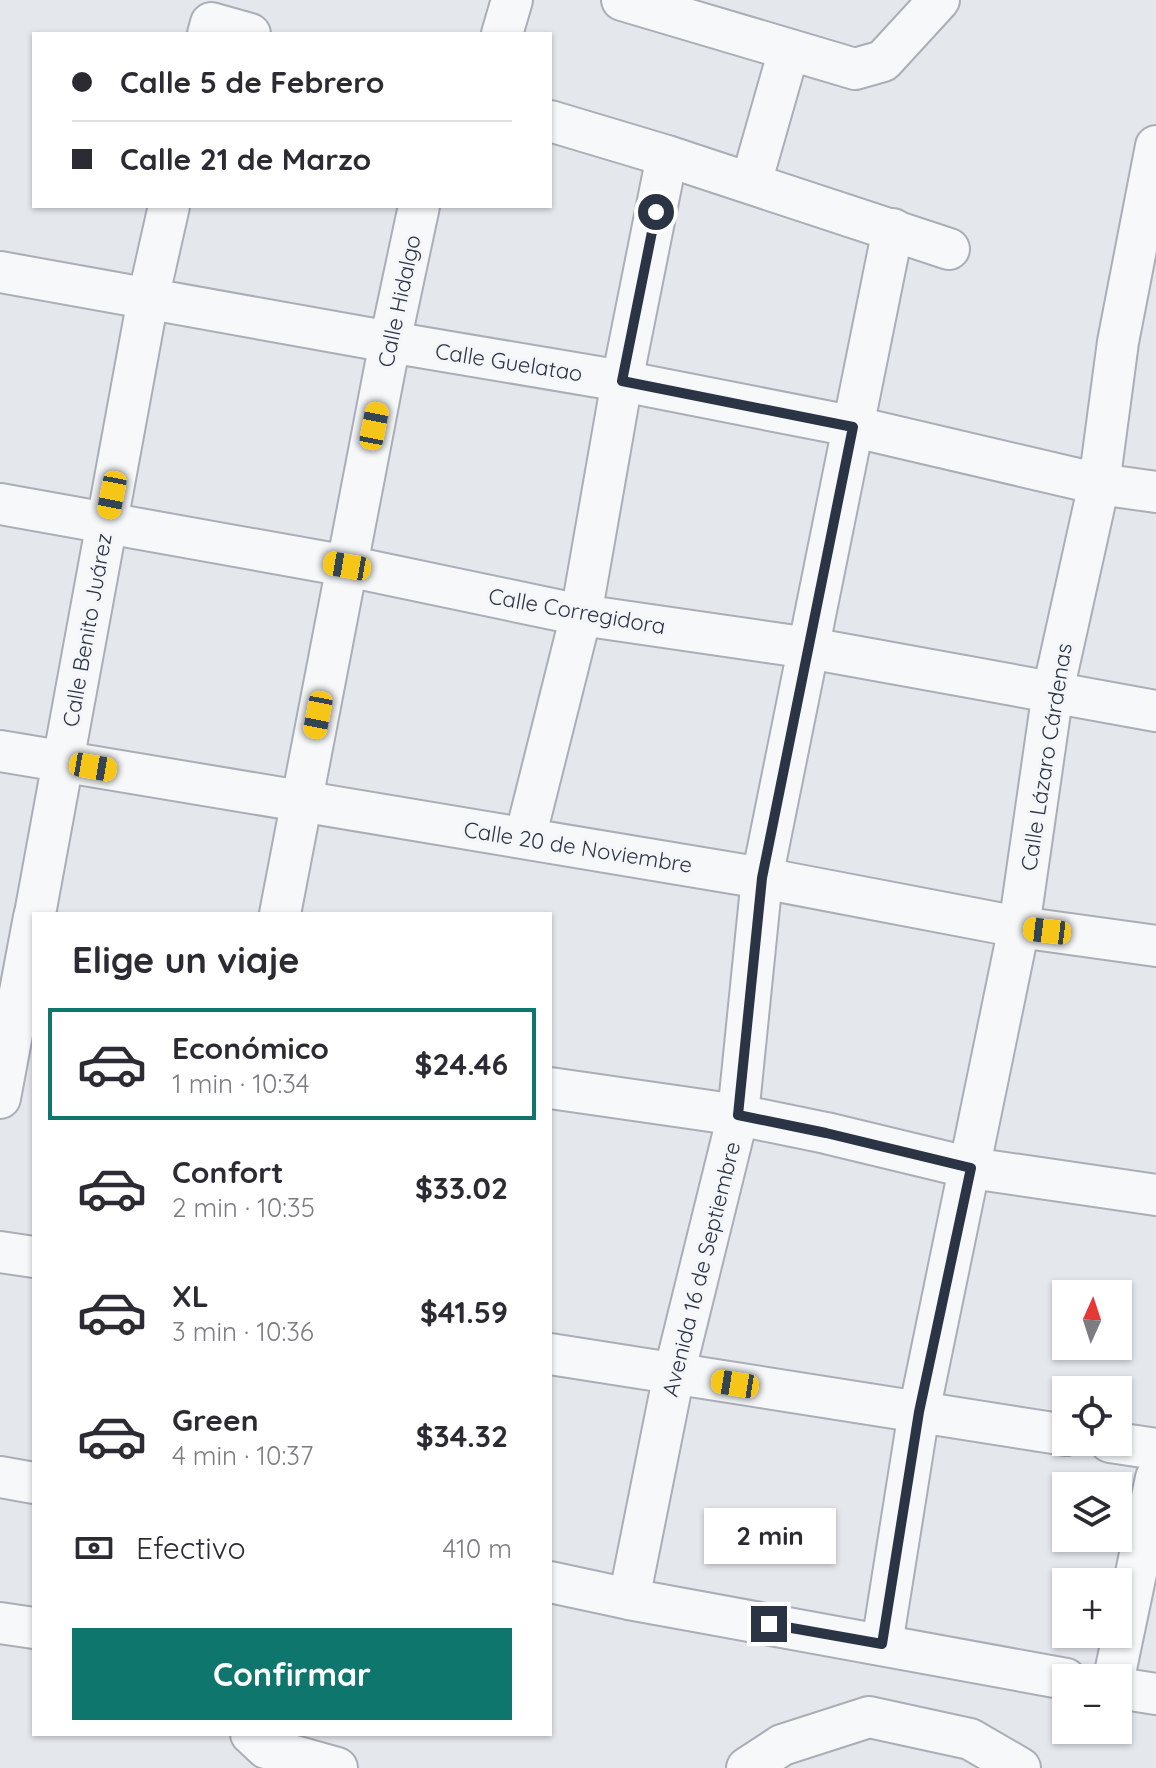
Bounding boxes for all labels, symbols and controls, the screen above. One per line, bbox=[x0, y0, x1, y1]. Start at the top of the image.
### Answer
text: Calle 5 de Febrero bbox=[120, 63, 384, 101]
text: Calle 21 de Marzo bbox=[120, 140, 371, 178]
route start bbox=[638, 194, 674, 230]
street label: Calle Hidalgo bbox=[371, 232, 427, 370]
street label: Calle Guelatao bbox=[433, 337, 585, 387]
car bbox=[358, 400, 390, 452]
car bbox=[96, 469, 128, 521]
street label: Calle Benito Juárez bbox=[56, 531, 118, 729]
car bbox=[321, 550, 373, 582]
street label: Calle Corregidora bbox=[486, 582, 668, 640]
street label: Calle Lázaro Cárdenas bbox=[1014, 641, 1078, 873]
car bbox=[302, 689, 334, 741]
car bbox=[67, 751, 119, 783]
street label: Calle 20 de Noviembre bbox=[462, 815, 694, 879]
car bbox=[1022, 916, 1072, 946]
text: Elige un viaje bbox=[72, 937, 300, 982]
icon: car bbox=[76, 1028, 148, 1100]
text: Económico bbox=[172, 1029, 329, 1067]
text: $24.46 bbox=[415, 1045, 508, 1083]
text: 1 min · 10:34 bbox=[172, 1067, 310, 1100]
street label: Avenida 16 de Septiembre bbox=[656, 1139, 746, 1399]
icon: car bbox=[76, 1152, 148, 1224]
text: Confort bbox=[172, 1153, 284, 1191]
text: $33.02 bbox=[415, 1169, 508, 1207]
text: 2 min · 10:35 bbox=[172, 1191, 315, 1224]
icon: car bbox=[76, 1276, 148, 1348]
text: XL bbox=[172, 1277, 209, 1315]
north arrow bbox=[1052, 1280, 1132, 1360]
map controls bbox=[1052, 1280, 1132, 1744]
text: $41.59 bbox=[420, 1293, 508, 1331]
text: 3 min · 10:36 bbox=[172, 1315, 314, 1348]
car bbox=[709, 1368, 761, 1400]
button: locate bbox=[1052, 1376, 1132, 1456]
icon: car bbox=[76, 1400, 148, 1472]
text: Green bbox=[172, 1401, 259, 1439]
text: $34.32 bbox=[416, 1417, 508, 1455]
text: 4 min · 10:37 bbox=[172, 1439, 313, 1472]
button: layers bbox=[1052, 1472, 1132, 1552]
callout: 2 min bbox=[703, 1508, 835, 1564]
text: 2 min bbox=[736, 1519, 804, 1552]
icon: cash bbox=[72, 1526, 116, 1570]
text: Efectivo bbox=[136, 1529, 246, 1567]
text: 410 m bbox=[443, 1532, 512, 1565]
button: + bbox=[1052, 1568, 1132, 1648]
route end bbox=[751, 1606, 787, 1642]
button: Confirmar bbox=[72, 1628, 512, 1720]
button: − bbox=[1052, 1664, 1132, 1744]

